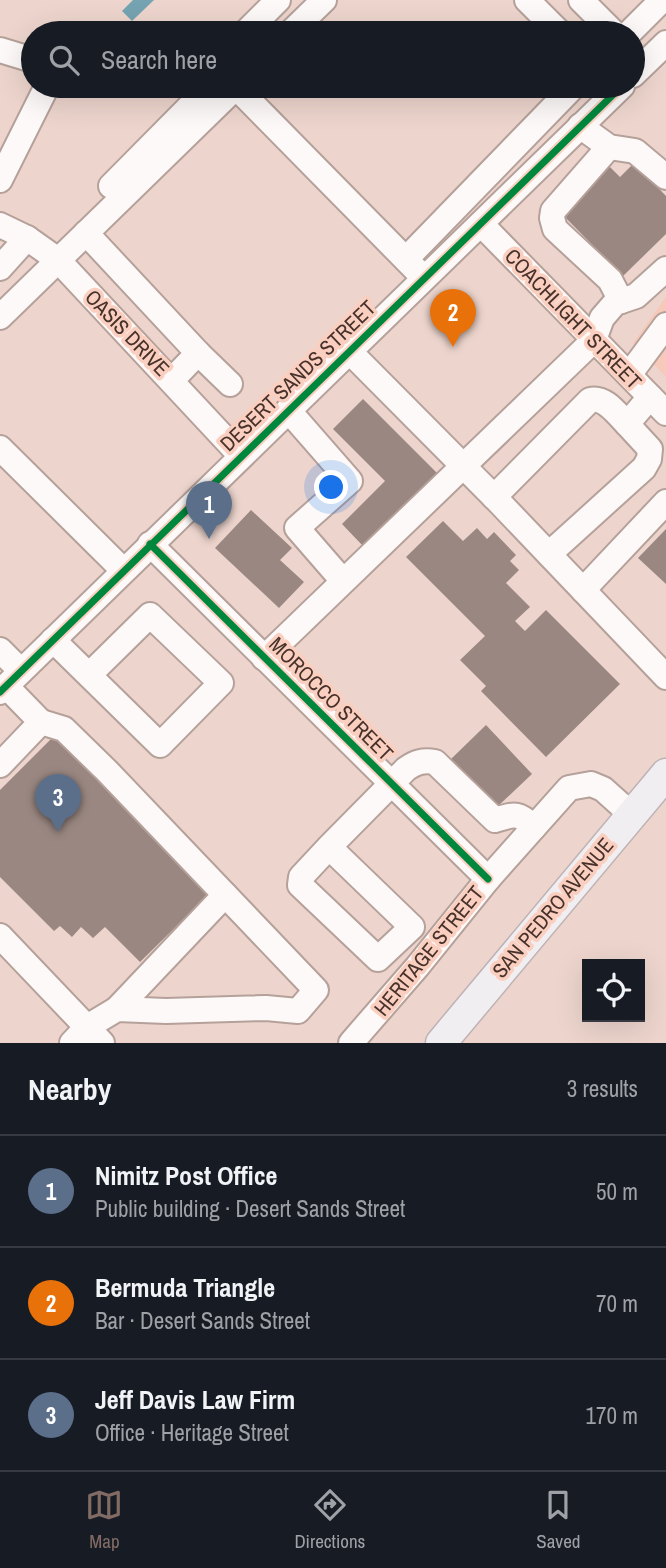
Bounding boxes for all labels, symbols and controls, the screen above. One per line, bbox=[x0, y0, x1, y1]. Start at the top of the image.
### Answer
search box bbox=[21, 21, 645, 98]
icon: search bbox=[45, 41, 83, 79]
text: Search here bbox=[101, 42, 217, 77]
street label: COACHLIGHT STREET bbox=[499, 242, 648, 396]
street label: OASIS DRIVE bbox=[79, 283, 176, 382]
pin: 2 bbox=[430, 289, 476, 347]
street label: DESERT SANDS STREET bbox=[213, 293, 382, 458]
your location bbox=[314, 470, 348, 504]
pin: 1 bbox=[186, 481, 232, 539]
street label: MOROCCO STREET bbox=[263, 630, 400, 767]
pin: 3 bbox=[35, 774, 81, 832]
street label: SAN PEDRO AVENUE bbox=[485, 831, 620, 984]
street label: HERITAGE STREET bbox=[367, 879, 490, 1022]
map controls bbox=[582, 959, 645, 1022]
button: locate bbox=[582, 959, 645, 1022]
text: Nearby bbox=[28, 1069, 111, 1109]
text: 3 results bbox=[567, 1073, 638, 1104]
text: Nimitz Post Office bbox=[95, 1158, 277, 1193]
text: 1 bbox=[46, 1176, 56, 1207]
text: 50 m bbox=[596, 1176, 638, 1207]
text: Public building · Desert Sands Street bbox=[95, 1193, 405, 1224]
text: Bermuda Triangle bbox=[95, 1270, 275, 1305]
text: 2 bbox=[46, 1288, 56, 1319]
text: 70 m bbox=[596, 1288, 638, 1319]
text: Bar · Desert Sands Street bbox=[95, 1305, 310, 1336]
text: Jeff Davis Law Firm bbox=[95, 1382, 295, 1417]
text: 3 bbox=[46, 1400, 56, 1431]
text: 170 m bbox=[586, 1400, 638, 1431]
text: Office · Heritage Street bbox=[95, 1417, 289, 1448]
tab: Map bbox=[85, 1486, 123, 1554]
tab: Directions bbox=[294, 1486, 365, 1554]
tab: Saved bbox=[536, 1486, 581, 1554]

